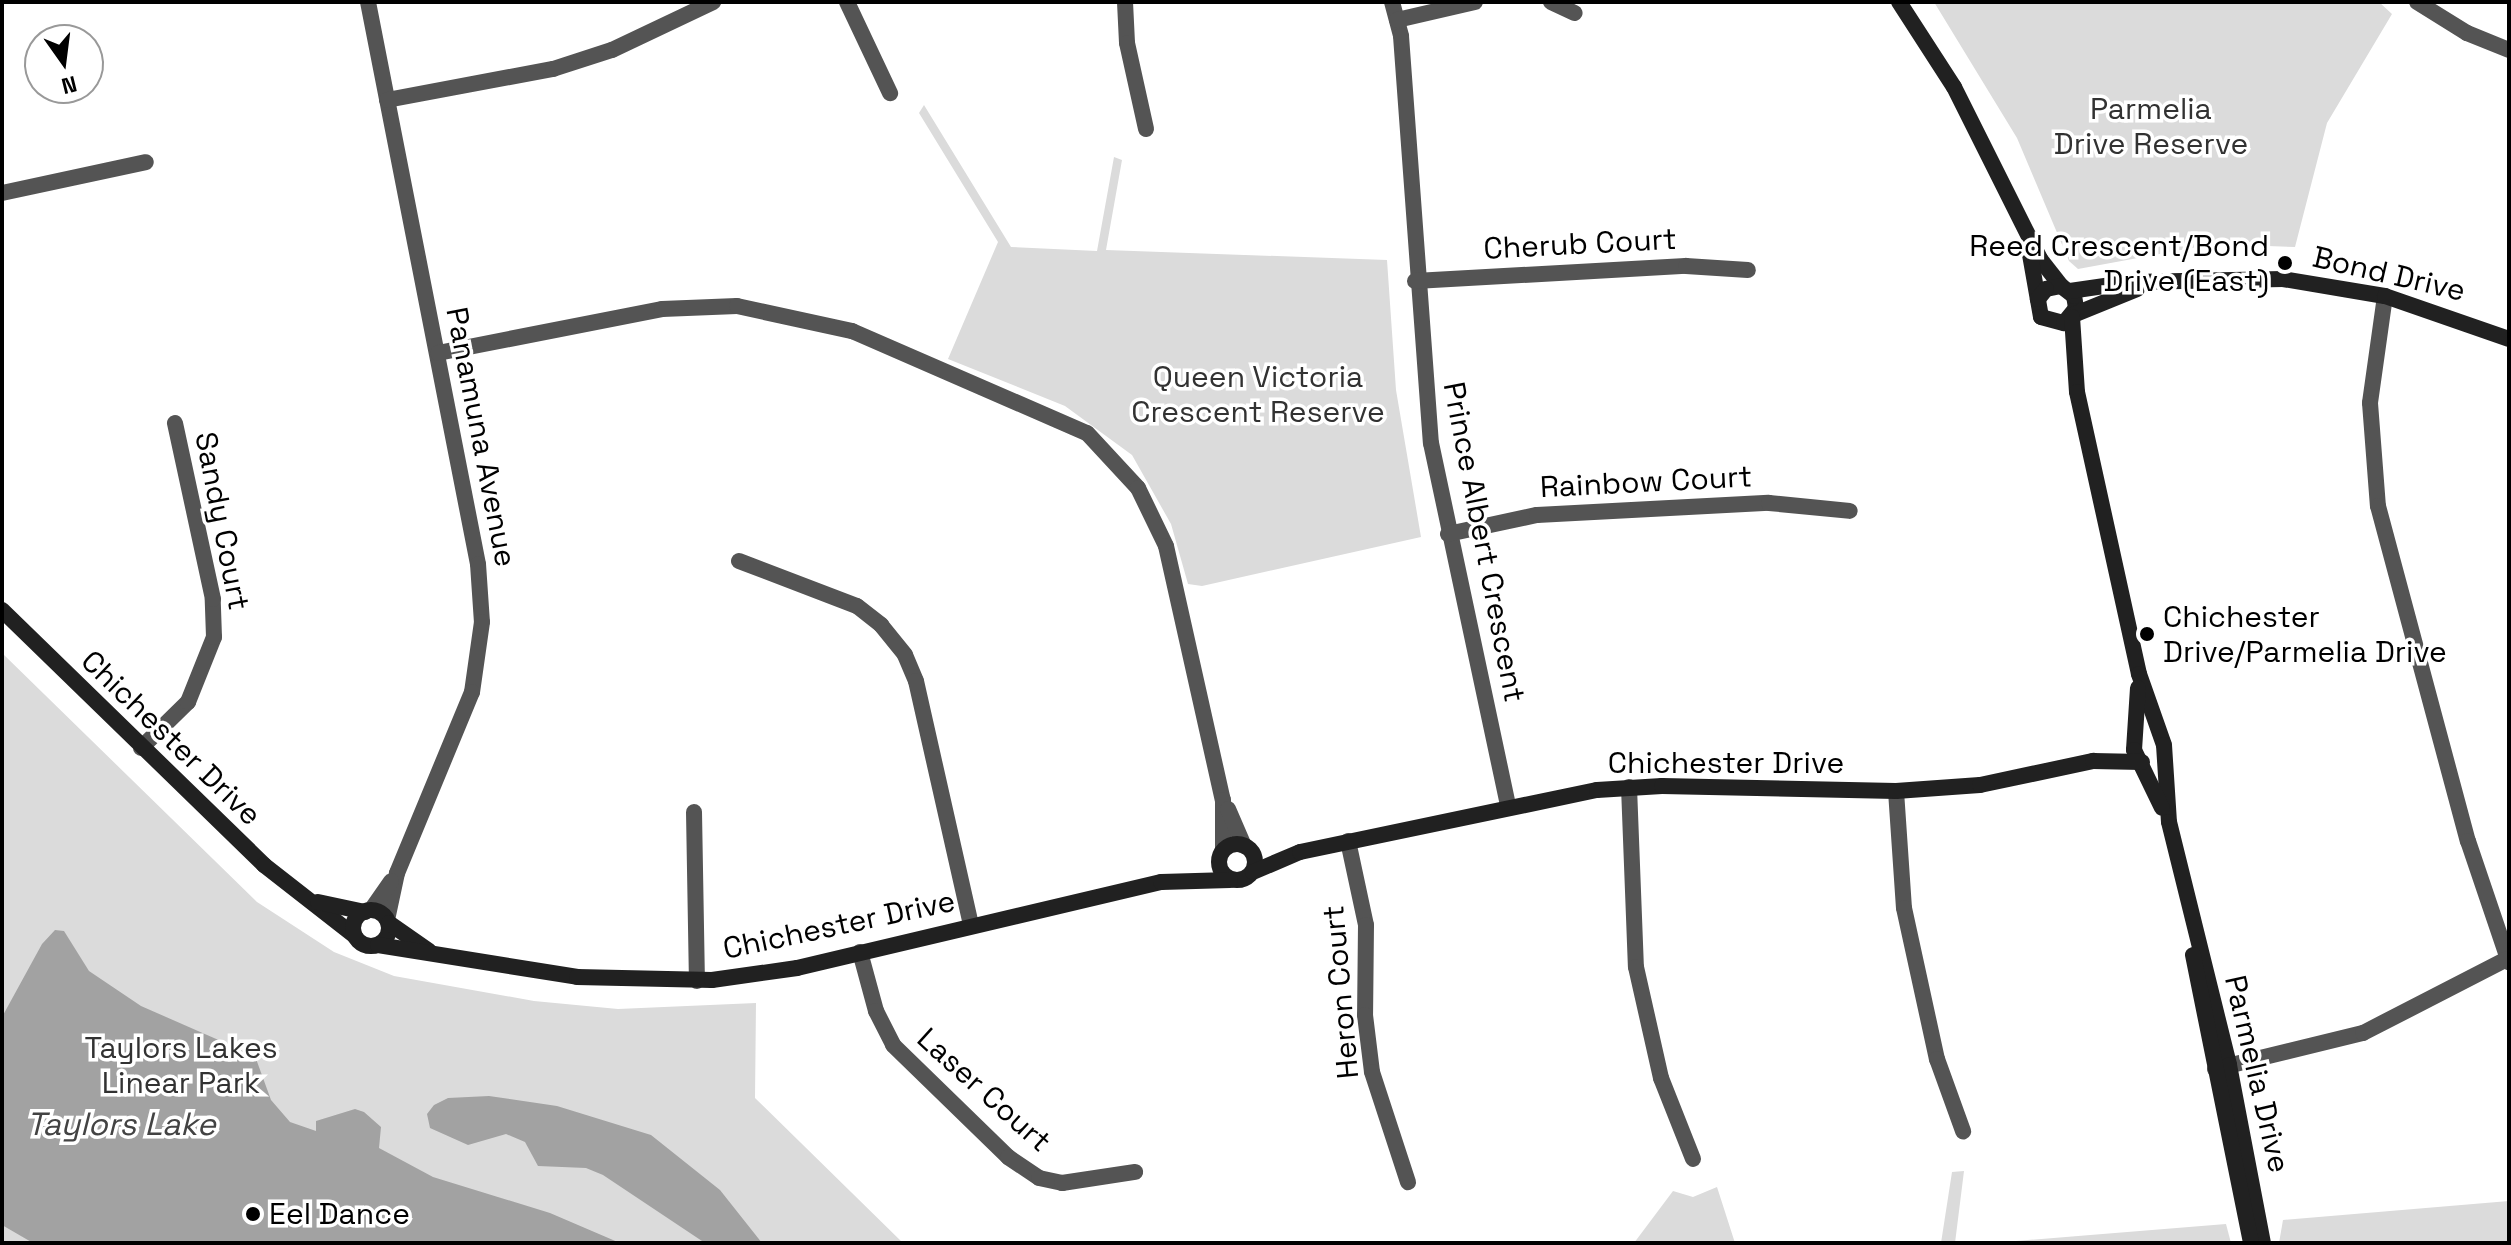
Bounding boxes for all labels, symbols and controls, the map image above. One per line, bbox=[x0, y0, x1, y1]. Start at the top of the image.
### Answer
north arrow bbox=[24, 24, 104, 104]
text: N bbox=[59, 70, 80, 101]
park label: Parmelia Drive Reserve bbox=[2054, 91, 2248, 162]
street label: Cherub Court bbox=[1483, 221, 1677, 267]
place label: Reed Crescent/Bond Drive (East) bbox=[1969, 228, 2269, 298]
street label: Bond Drive bbox=[2309, 239, 2469, 309]
marker: Reed Crescent/Bond Drive (East) bbox=[2276, 254, 2294, 272]
street label: Panamuna Avenue bbox=[438, 304, 524, 570]
park label: Queen Victoria Crescent Reserve bbox=[1131, 359, 1385, 430]
street label: Prince Albert Crescent bbox=[1435, 379, 1533, 705]
street label: Sandy Court bbox=[187, 429, 257, 613]
street label: Rainbow Court bbox=[1539, 458, 1753, 506]
place label: Chichester Drive/Parmelia Drive bbox=[2163, 599, 2447, 670]
marker: Chichester Drive/Parmelia Drive bbox=[2138, 625, 2156, 643]
street label: Chichester Drive bbox=[73, 643, 269, 833]
street label: Chichester Drive bbox=[1608, 745, 1844, 781]
street label: Chichester Drive bbox=[720, 883, 958, 967]
street label: Heron Court bbox=[1315, 904, 1367, 1080]
street label: Parmelia Drive bbox=[2217, 972, 2297, 1176]
street label: Laser Court bbox=[910, 1021, 1058, 1159]
park label: Taylors Lakes Linear Park bbox=[84, 1030, 278, 1100]
water label: Taylors Lake bbox=[26, 1105, 216, 1143]
place label: Eel Dance bbox=[269, 1196, 410, 1232]
marker: Eel Dance bbox=[244, 1205, 262, 1223]

